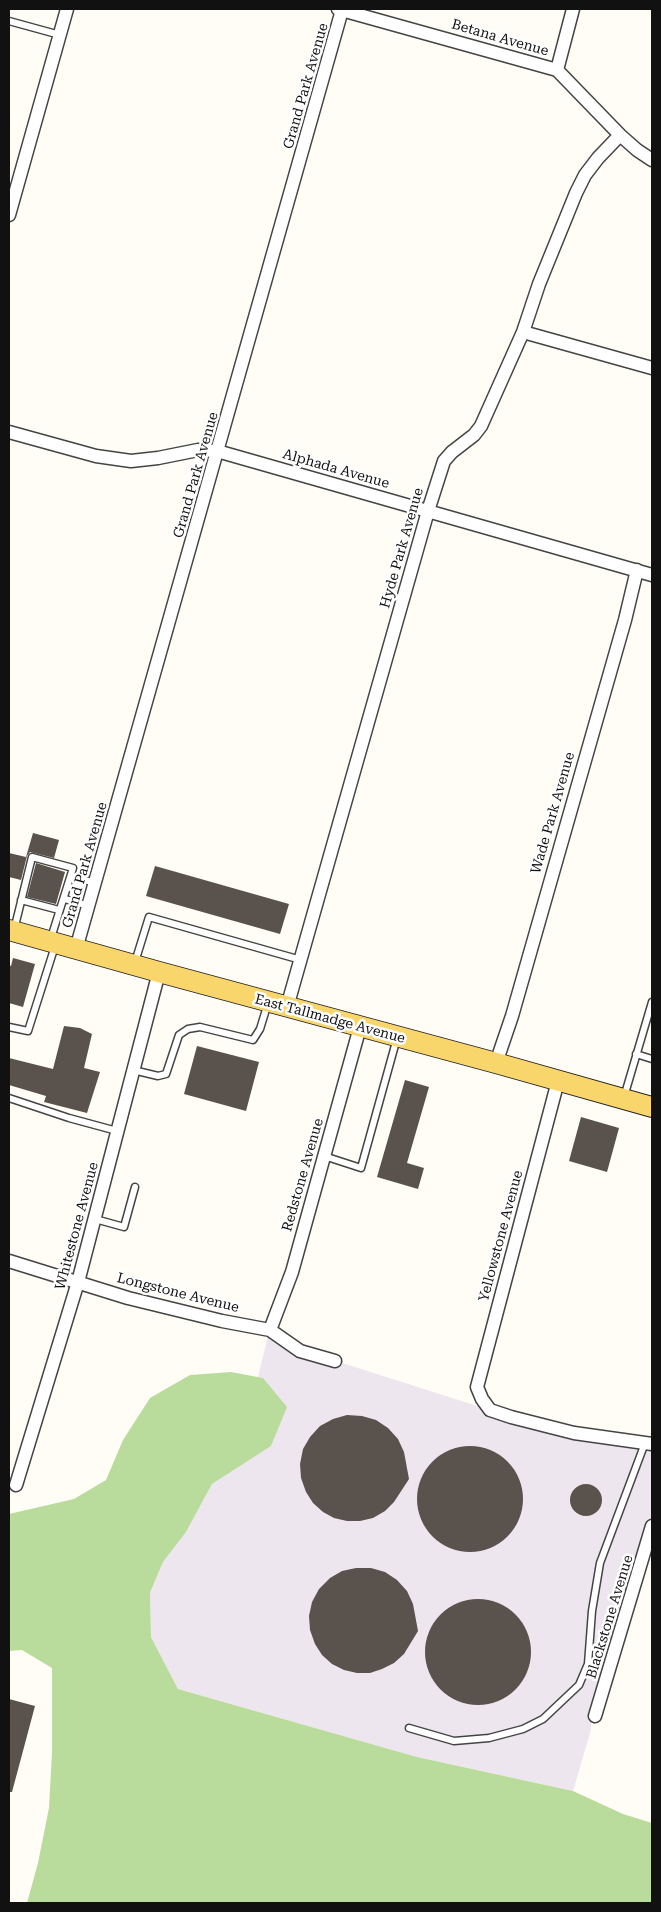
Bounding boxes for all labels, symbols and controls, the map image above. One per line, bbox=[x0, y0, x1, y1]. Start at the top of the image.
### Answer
street label: Betana Avenue bbox=[450, 16, 550, 60]
street label: Grand Park Avenue bbox=[280, 21, 332, 151]
street label: Grand Park Avenue bbox=[170, 410, 222, 540]
street label: Alphada Avenue bbox=[281, 446, 391, 492]
street label: Hyde Park Avenue bbox=[377, 486, 427, 610]
street label: Wade Park Avenue bbox=[528, 750, 578, 876]
street label: Grand Park Avenue bbox=[59, 800, 111, 930]
street label: East Tallmadge Avenue bbox=[253, 991, 407, 1047]
street label: Redstone Avenue bbox=[279, 1116, 327, 1234]
street label: Whitestone Avenue bbox=[52, 1160, 102, 1292]
street label: Yellowstone Avenue bbox=[475, 1168, 527, 1304]
street label: Longstone Avenue bbox=[115, 1270, 241, 1316]
street label: Blackstone Avenue bbox=[583, 1553, 637, 1681]

